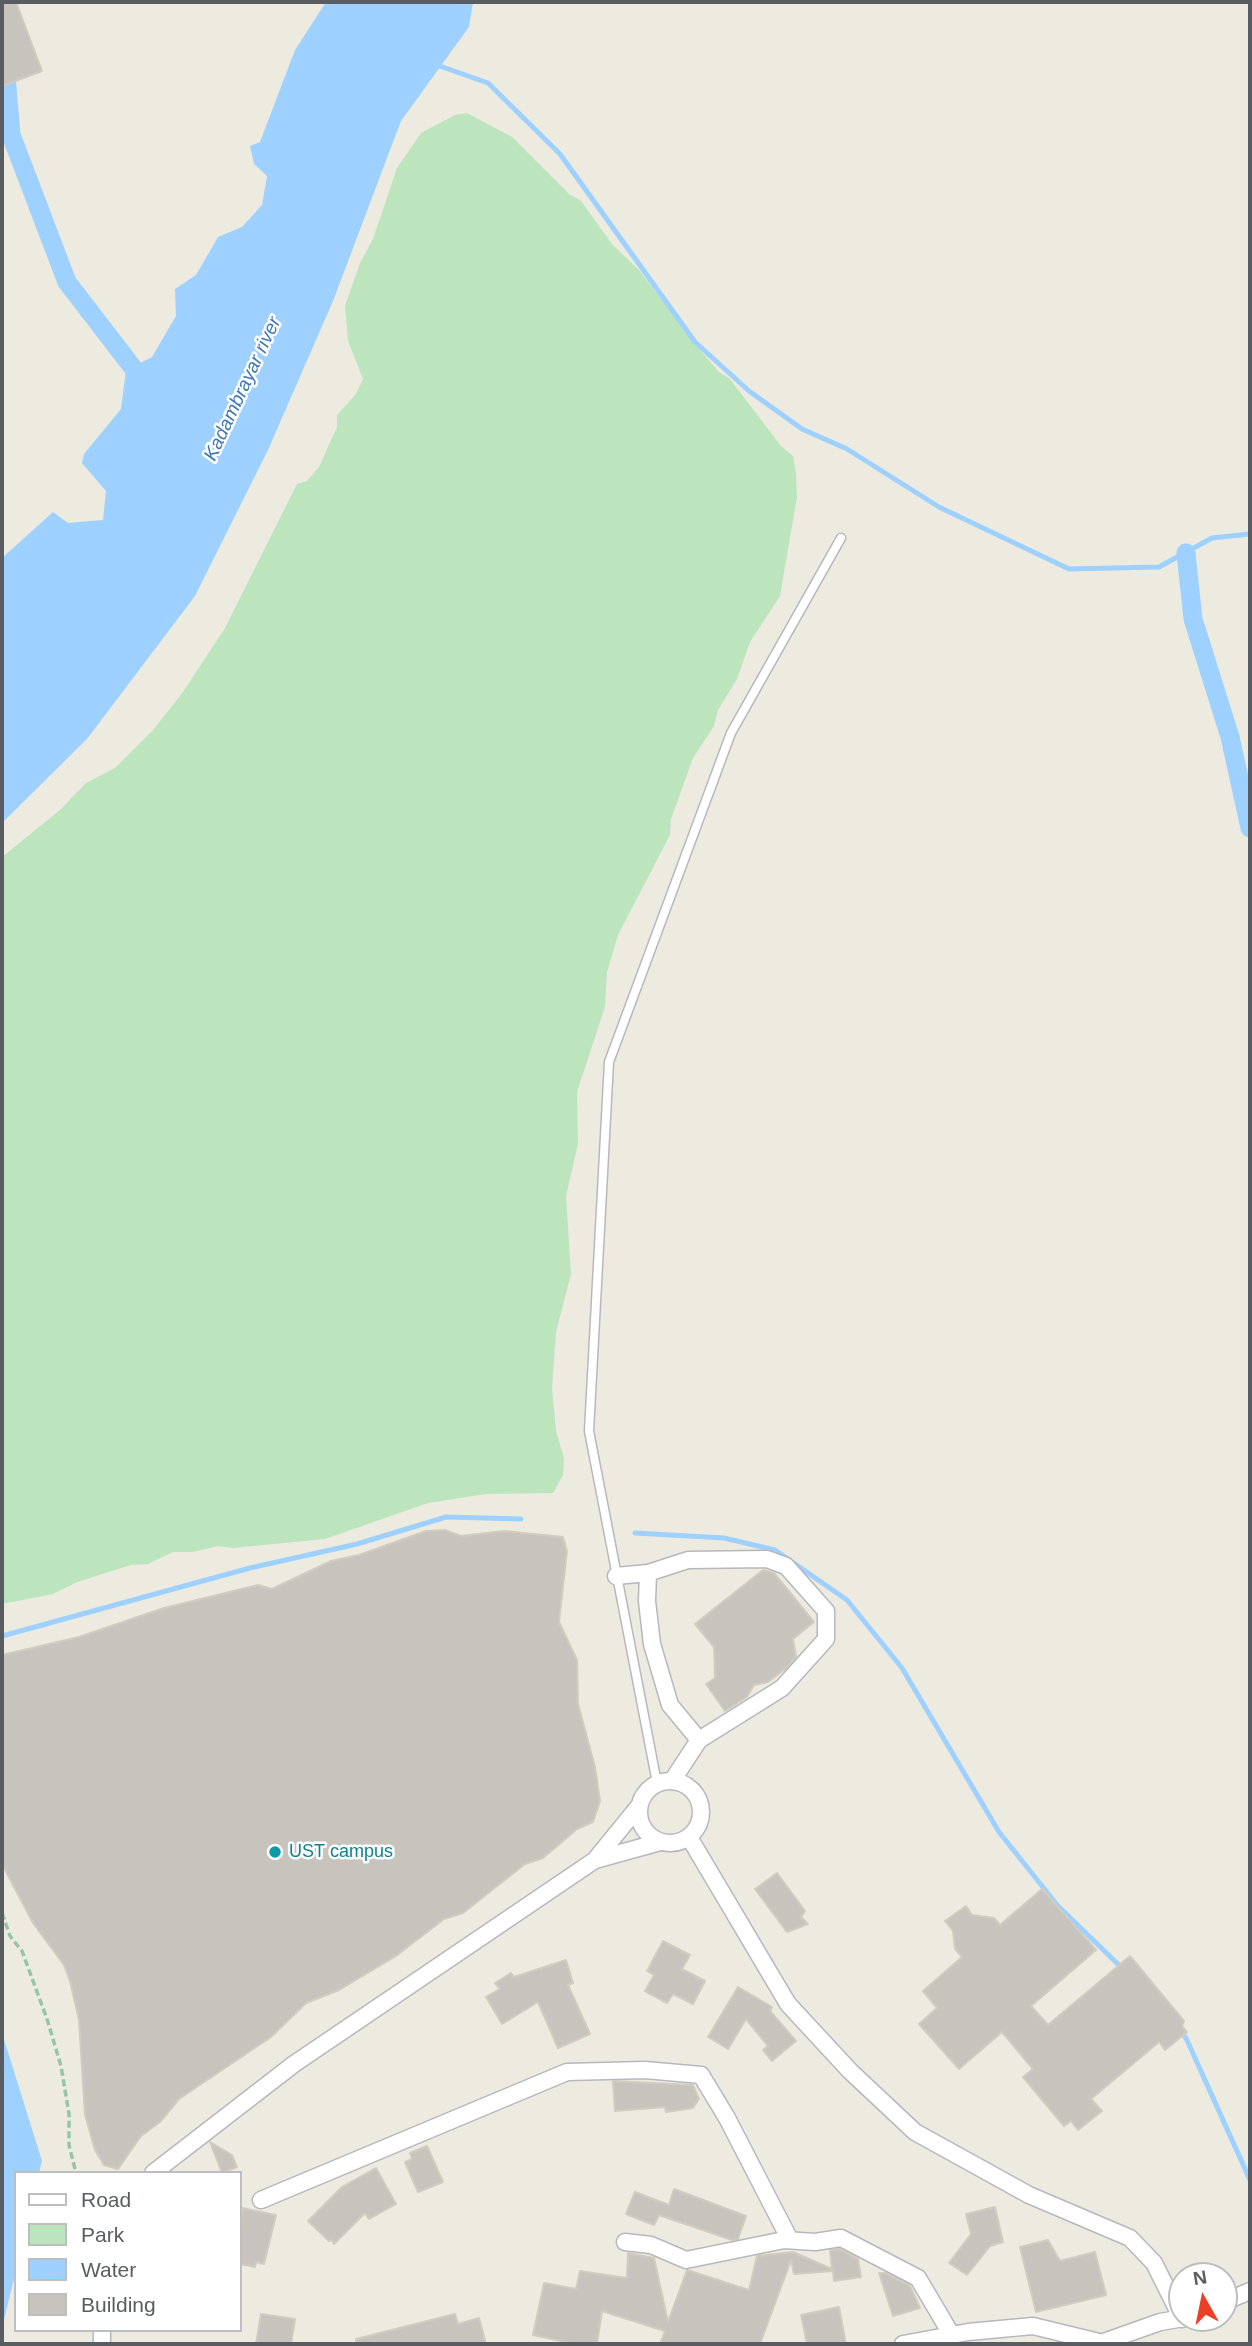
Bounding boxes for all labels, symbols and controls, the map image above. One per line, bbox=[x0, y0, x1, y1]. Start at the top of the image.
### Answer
water label: Kadambrayar river bbox=[200, 313, 286, 465]
place label: UST campus bbox=[289, 1841, 393, 1863]
marker: UST campus bbox=[267, 1844, 283, 1860]
legend bbox=[14, 2171, 242, 2332]
text: Road bbox=[81, 2188, 131, 2211]
text: Park bbox=[81, 2223, 124, 2246]
text: Water bbox=[81, 2258, 136, 2281]
north arrow bbox=[1168, 2262, 1238, 2332]
text: N bbox=[1192, 2266, 1208, 2289]
text: Building bbox=[81, 2293, 156, 2316]

